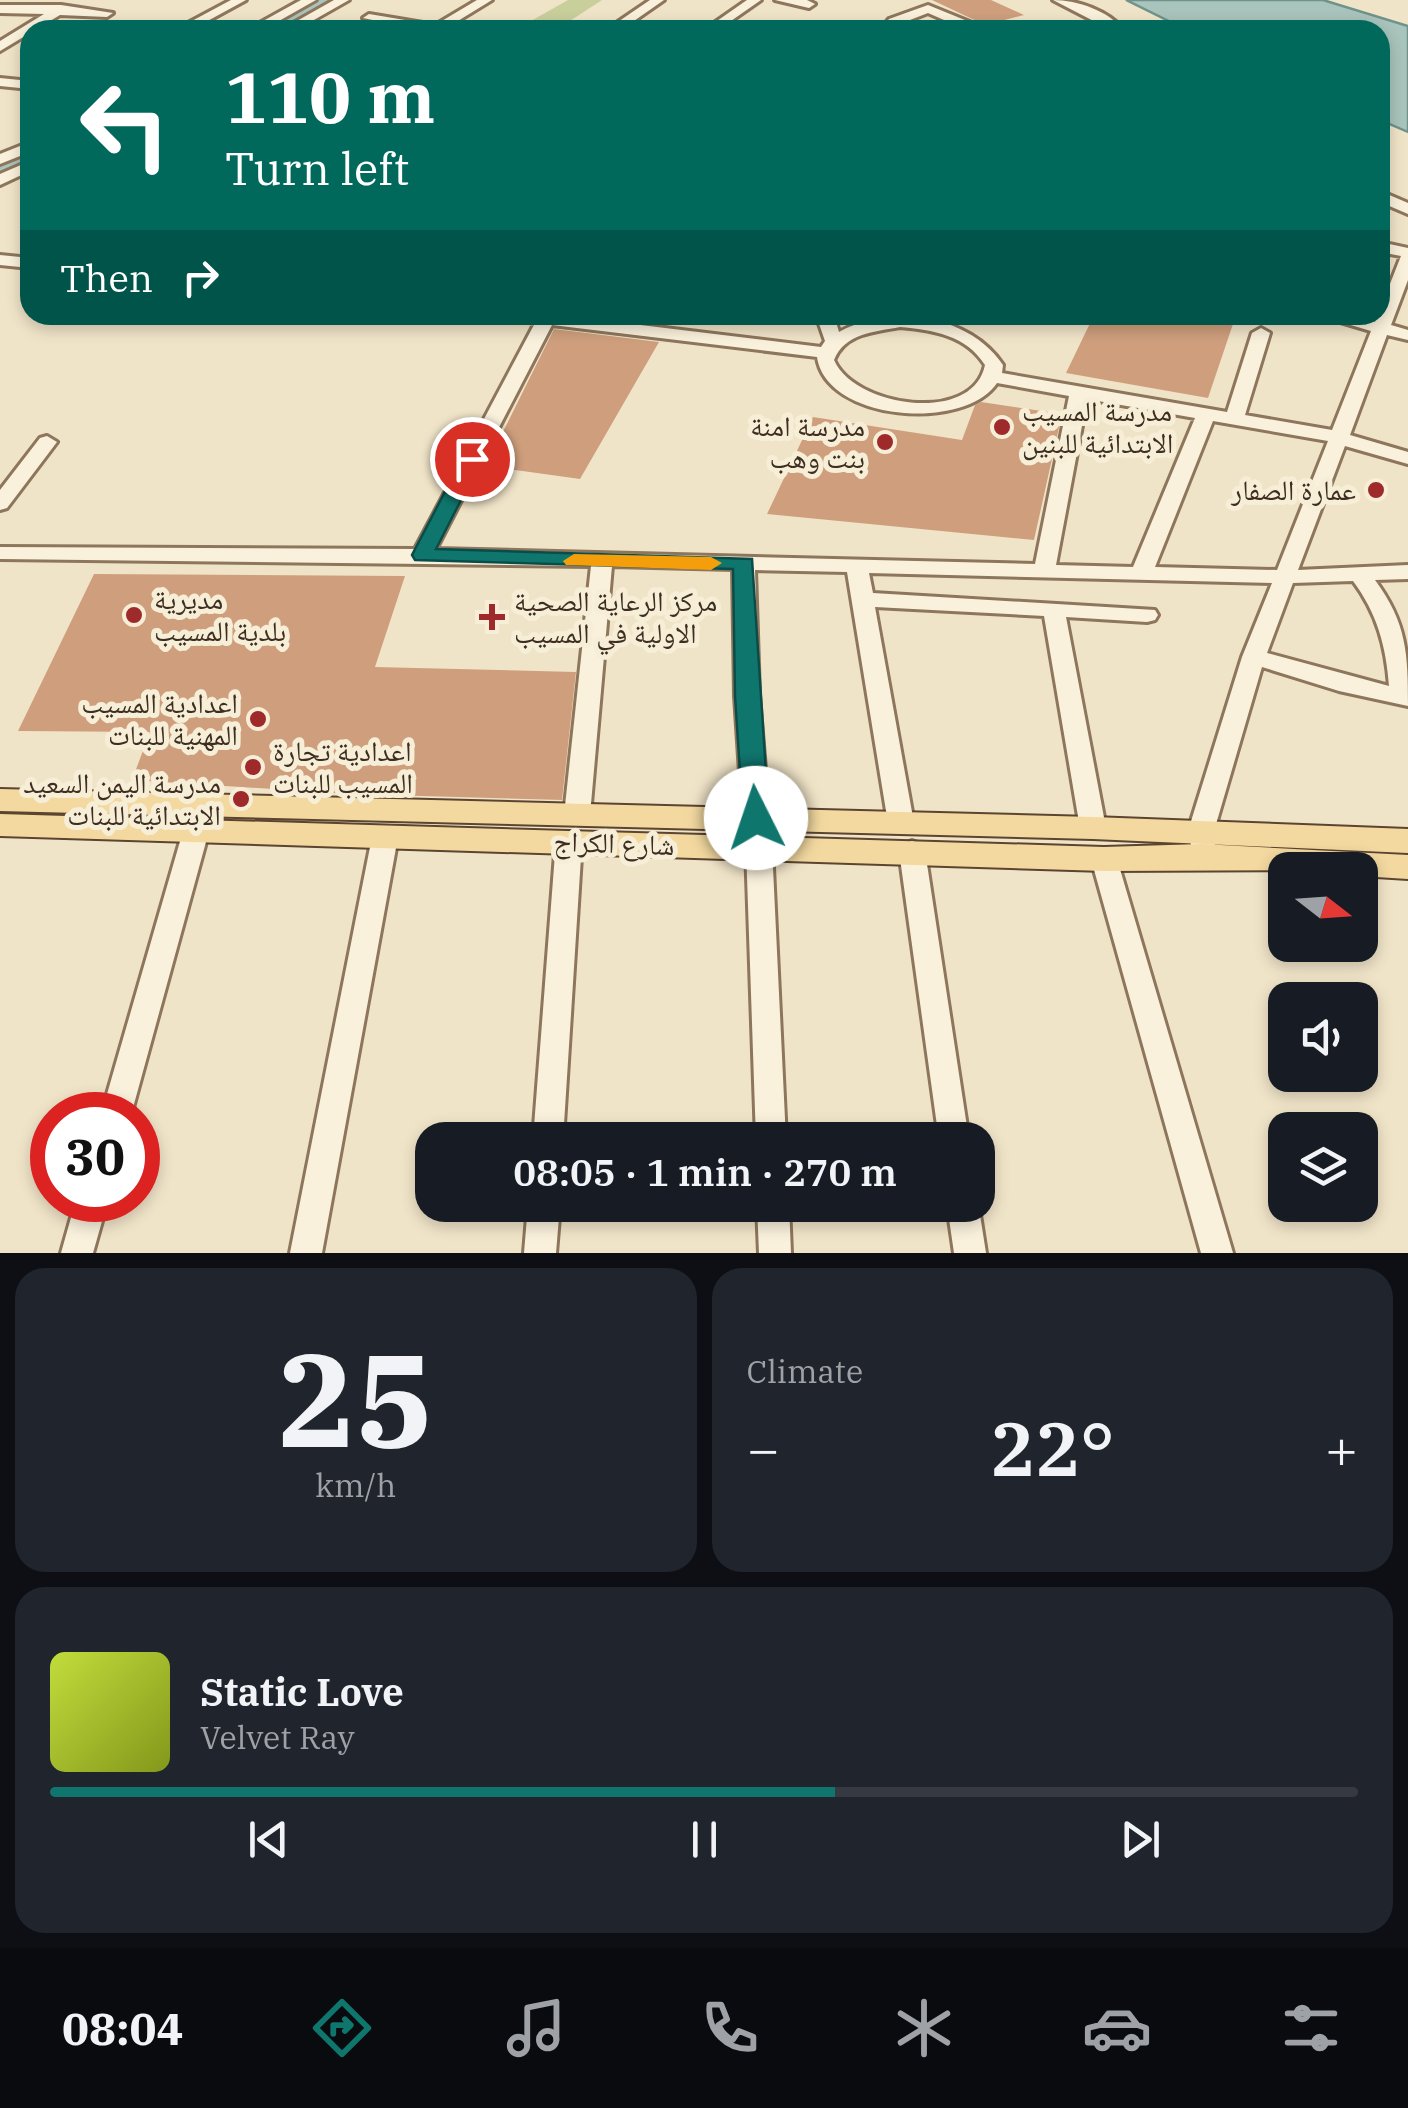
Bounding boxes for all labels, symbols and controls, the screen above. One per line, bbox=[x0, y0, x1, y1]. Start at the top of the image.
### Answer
text: 110 m bbox=[225, 51, 435, 142]
icon: left bbox=[60, 60, 190, 190]
text: Turn left bbox=[225, 139, 409, 197]
icon: right bbox=[173, 250, 228, 305]
text: Then bbox=[60, 253, 153, 302]
place label: مدرسة المسيب الابتدائية للبنين bbox=[1022, 392, 1173, 461]
place label: مدرسة امنة بنت وهب bbox=[750, 407, 865, 476]
marker: مدرسة المسيب الابتدائية للبنين bbox=[991, 416, 1013, 438]
pin bbox=[430, 417, 515, 502]
marker: مدرسة امنة بنت وهب bbox=[874, 431, 896, 453]
icon: arrive bbox=[445, 432, 500, 487]
place label: عمارة الصفار bbox=[1230, 471, 1356, 508]
marker: عمارة الصفار bbox=[1365, 479, 1387, 501]
place label: مديرية بلدية المسيب bbox=[154, 580, 286, 649]
place label: مركز الرعاية الصحية الاولية في المسيب bbox=[514, 582, 717, 656]
marker: مديرية بلدية المسيب bbox=[123, 604, 145, 626]
marker: مركز الرعاية الصحية الاولية في المسيب bbox=[479, 604, 505, 630]
place label: اعدادية المسيب المهنية للبنات bbox=[81, 684, 238, 753]
marker: اعدادية المسيب المهنية للبنات bbox=[247, 708, 269, 730]
place label: اعدادية تجارة المسيب للبنات bbox=[273, 732, 413, 801]
marker: اعدادية تجارة المسيب للبنات bbox=[242, 756, 264, 778]
place label: مدرسة اليمن السعيد الابتدائية للبنات bbox=[23, 764, 221, 833]
position arrow bbox=[704, 766, 808, 870]
marker: مدرسة اليمن السعيد الابتدائية للبنات bbox=[230, 788, 252, 810]
street label: شارع الكراج bbox=[553, 822, 675, 863]
north arrow bbox=[1268, 852, 1378, 962]
map controls bbox=[1268, 852, 1378, 1222]
button: sound bbox=[1268, 982, 1378, 1092]
speed limit sign: 30 bbox=[30, 1092, 160, 1222]
button: layers bbox=[1268, 1112, 1378, 1222]
text: 08:05 · 1 min · 270 m bbox=[513, 1147, 897, 1196]
text: 25 bbox=[278, 1314, 434, 1483]
text: Climate bbox=[747, 1350, 863, 1392]
text: 22° bbox=[990, 1399, 1115, 1497]
text: − bbox=[747, 1413, 780, 1484]
text: + bbox=[1325, 1413, 1358, 1484]
text: km/h bbox=[315, 1464, 396, 1506]
text: Static Love bbox=[200, 1667, 404, 1716]
text: Velvet Ray bbox=[200, 1716, 355, 1758]
icon: previous bbox=[241, 1812, 296, 1867]
icon: pause bbox=[677, 1812, 732, 1867]
icon: next bbox=[1113, 1812, 1168, 1867]
icon: directions bbox=[307, 1993, 377, 2063]
icon: music bbox=[501, 1993, 571, 2063]
icon: phone bbox=[695, 1993, 765, 2063]
icon: climate bbox=[889, 1993, 959, 2063]
icon: car bbox=[1082, 1993, 1152, 2063]
icon: filters bbox=[1276, 1993, 1346, 2063]
text: 08:04 bbox=[62, 1999, 184, 2057]

